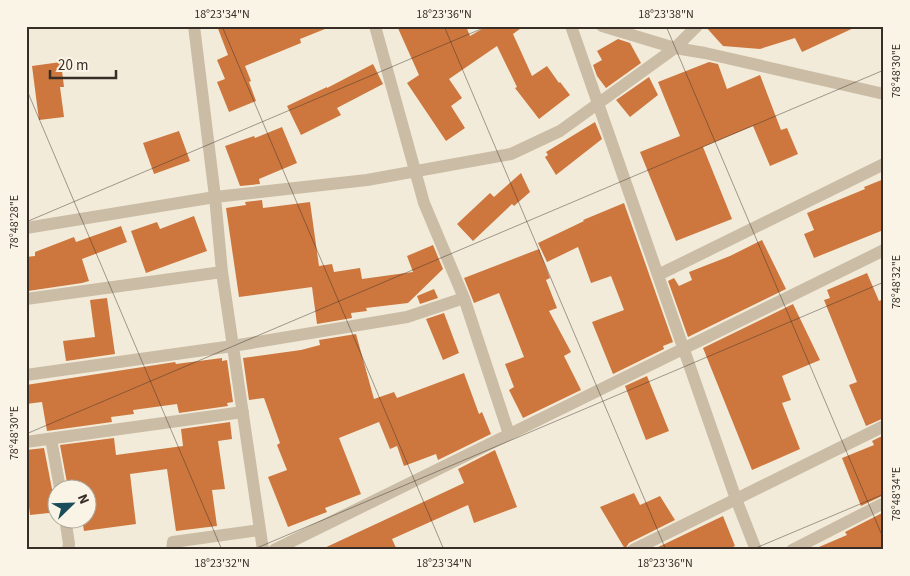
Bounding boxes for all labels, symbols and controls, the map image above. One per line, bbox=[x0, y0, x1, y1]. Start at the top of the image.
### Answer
text: 18°23'34"N bbox=[194, 6, 250, 23]
text: 18°23'36"N bbox=[416, 6, 472, 23]
text: 18°23'38"N bbox=[638, 6, 694, 23]
text: 78°48'30"E bbox=[888, 44, 905, 98]
scale bar bbox=[50, 48, 116, 80]
text: 20 m bbox=[58, 55, 88, 76]
text: 78°48'28"E bbox=[6, 195, 23, 249]
text: 78°48'32"E bbox=[888, 255, 905, 309]
text: 78°48'30"E bbox=[6, 406, 23, 460]
text: 78°48'34"E bbox=[888, 467, 905, 521]
north arrow bbox=[48, 478, 98, 528]
text: N bbox=[72, 491, 94, 508]
text: 18°23'32"N bbox=[194, 555, 250, 572]
text: 18°23'34"N bbox=[416, 555, 472, 572]
text: 18°23'36"N bbox=[637, 555, 693, 572]

